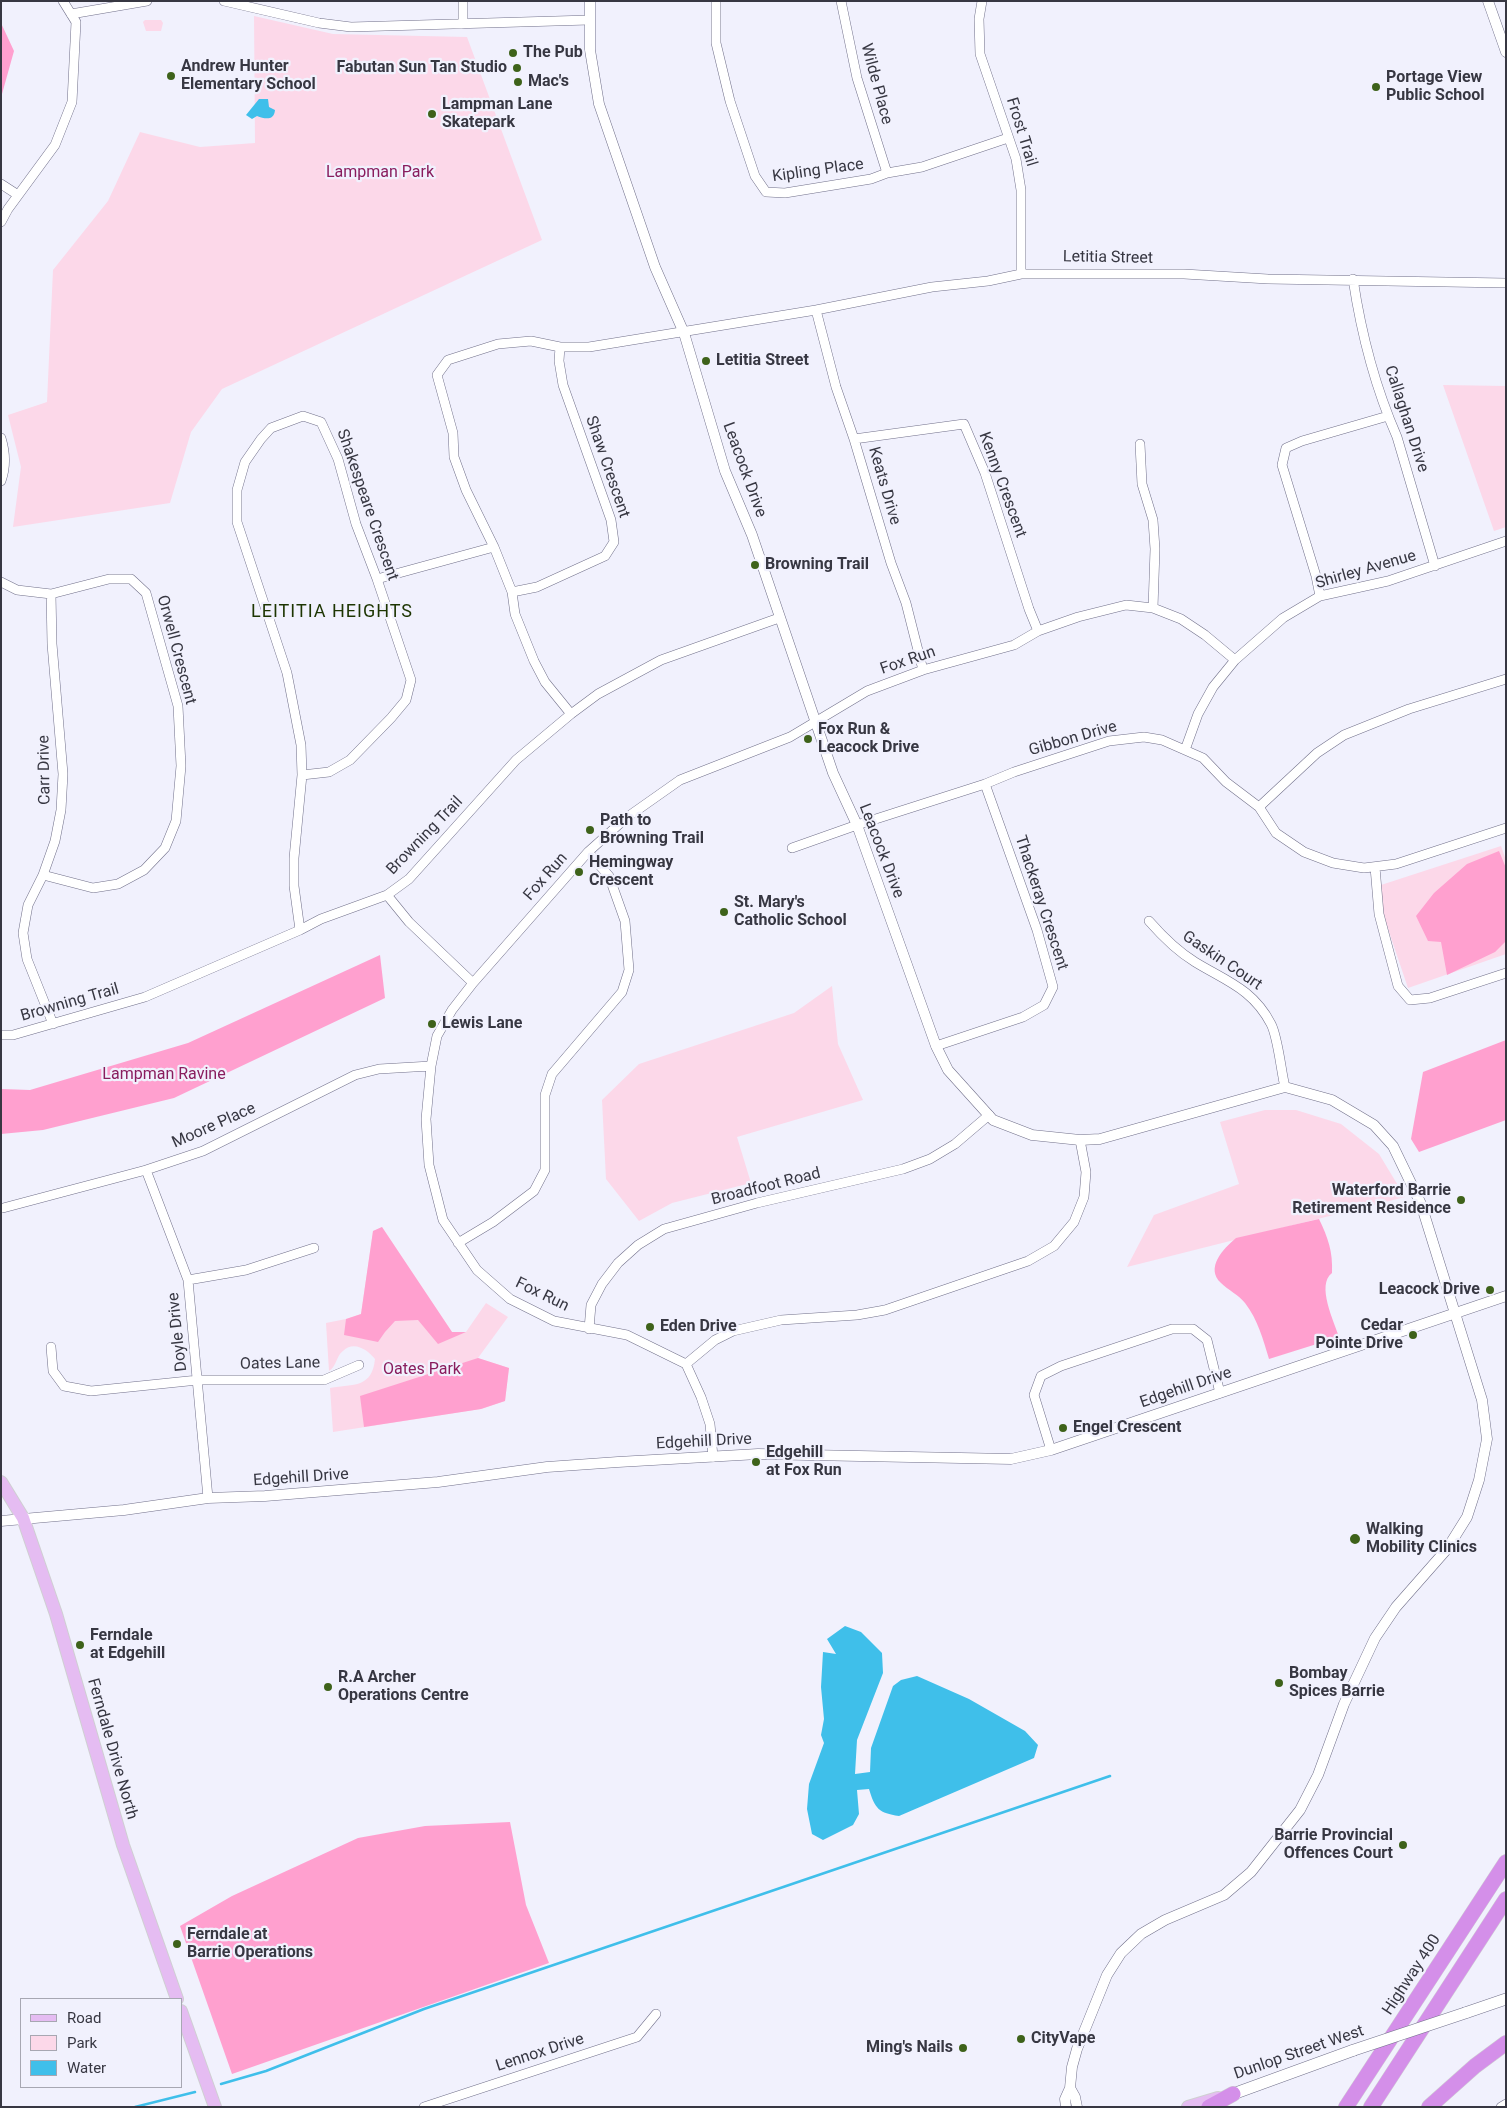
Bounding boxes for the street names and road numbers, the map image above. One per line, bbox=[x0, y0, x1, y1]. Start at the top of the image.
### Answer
street label: Wilde Place bbox=[856, 41, 896, 127]
street label: Frost Trail bbox=[1001, 95, 1041, 169]
street label: Kipling Place bbox=[771, 155, 865, 187]
street label: Letitia Street bbox=[1063, 248, 1153, 268]
street label: Callaghan Drive bbox=[1380, 363, 1432, 475]
street label: Shaw Crescent bbox=[581, 414, 633, 520]
street label: Leacock Drive bbox=[718, 420, 770, 520]
street label: Shakespeare Crescent bbox=[332, 427, 402, 583]
street label: Kenny Crescent bbox=[974, 430, 1030, 540]
street label: Keats Drive bbox=[864, 445, 904, 527]
street label: Shirley Avenue bbox=[1313, 546, 1419, 594]
street label: Orwell Crescent bbox=[152, 593, 200, 707]
street label: Fox Run bbox=[878, 643, 938, 679]
street label: Gibbon Drive bbox=[1027, 717, 1119, 761]
street label: Carr Drive bbox=[35, 735, 55, 805]
street label: Browning Trail bbox=[383, 793, 467, 879]
street label: Leacock Drive bbox=[854, 801, 908, 901]
street label: Thackeray Crescent bbox=[1010, 833, 1072, 973]
street label: Fox Run bbox=[520, 849, 572, 905]
street label: Gaskin Court bbox=[1178, 927, 1266, 995]
street label: Browning Trail bbox=[19, 980, 121, 1026]
street label: Moore Place bbox=[169, 1099, 259, 1153]
street label: Broadfoot Road bbox=[709, 1164, 823, 1210]
street label: Fox Run bbox=[512, 1274, 572, 1316]
street label: Doyle Drive bbox=[164, 1292, 192, 1372]
street label: Oates Lane bbox=[240, 1354, 320, 1374]
street label: Edgehill Drive bbox=[1138, 1363, 1234, 1413]
street label: Edgehill Drive bbox=[656, 1430, 752, 1454]
street label: Edgehill Drive bbox=[253, 1465, 349, 1491]
street label: Ferndale Drive North bbox=[83, 1676, 141, 1822]
street label: Highway 400 bbox=[1379, 1931, 1445, 2019]
street label: Dunlop Street West bbox=[1231, 2022, 1367, 2084]
street label: Lennox Drive bbox=[493, 2030, 587, 2076]

